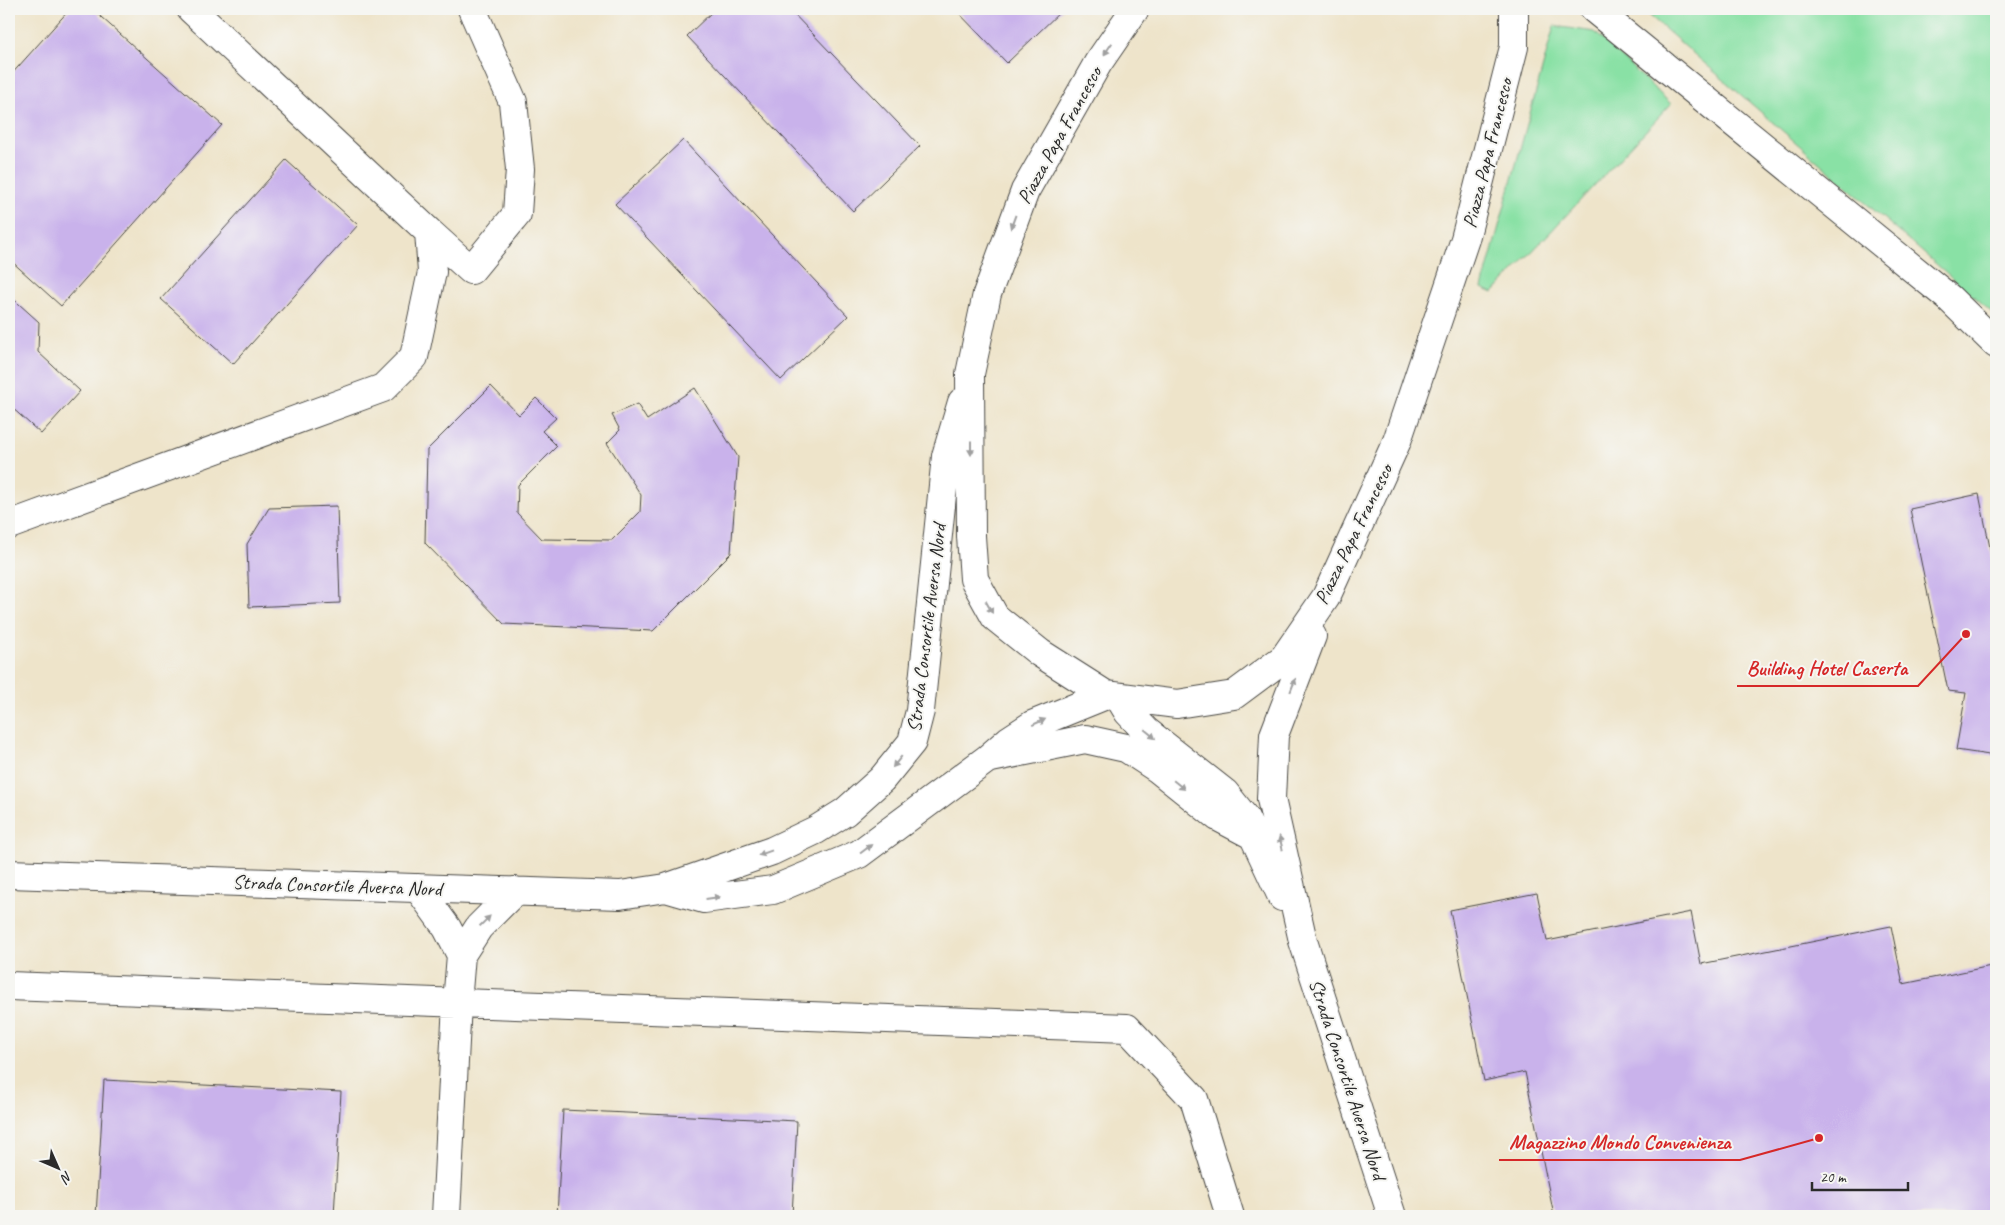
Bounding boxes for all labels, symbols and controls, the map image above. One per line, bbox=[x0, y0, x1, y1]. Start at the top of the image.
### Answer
one-way arrow bbox=[1103, 42, 1112, 56]
street label: Piazza Papa Francesco bbox=[1011, 61, 1108, 208]
street label: Piazza Papa Francesco bbox=[1457, 74, 1519, 230]
one-way arrow bbox=[1009, 215, 1017, 230]
one-way arrow bbox=[967, 440, 975, 456]
street label: Piazza Papa Francesco bbox=[1309, 458, 1399, 608]
street label: Strada Consortile Aversa Nord bbox=[901, 520, 952, 733]
one-way arrow bbox=[985, 600, 994, 613]
callout: Building Hotel Caserta bbox=[1737, 650, 1918, 686]
text: Building Hotel Caserta bbox=[1747, 655, 1909, 681]
one-way arrow bbox=[1289, 677, 1297, 692]
one-way arrow bbox=[1032, 718, 1046, 726]
one-way arrow bbox=[1144, 728, 1157, 739]
one-way arrow bbox=[891, 755, 902, 768]
one-way arrow bbox=[1172, 780, 1185, 791]
one-way arrow bbox=[1277, 835, 1285, 850]
one-way arrow bbox=[859, 843, 872, 854]
one-way arrow bbox=[757, 849, 772, 857]
street label: Strada Consortile Aversa Nord bbox=[232, 869, 445, 902]
one-way arrow bbox=[705, 894, 721, 902]
one-way arrow bbox=[479, 915, 491, 927]
street label: Strada Consortile Aversa Nord bbox=[1303, 976, 1393, 1185]
callout: Magazzino Mondo Convenienza bbox=[1499, 1124, 1740, 1160]
text: Magazzino Mondo Convenienza bbox=[1509, 1129, 1732, 1155]
north arrow bbox=[32, 1142, 82, 1192]
scale bar bbox=[1812, 1160, 1909, 1192]
text: N bbox=[56, 1168, 76, 1188]
text: 20 m bbox=[1820, 1168, 1847, 1187]

